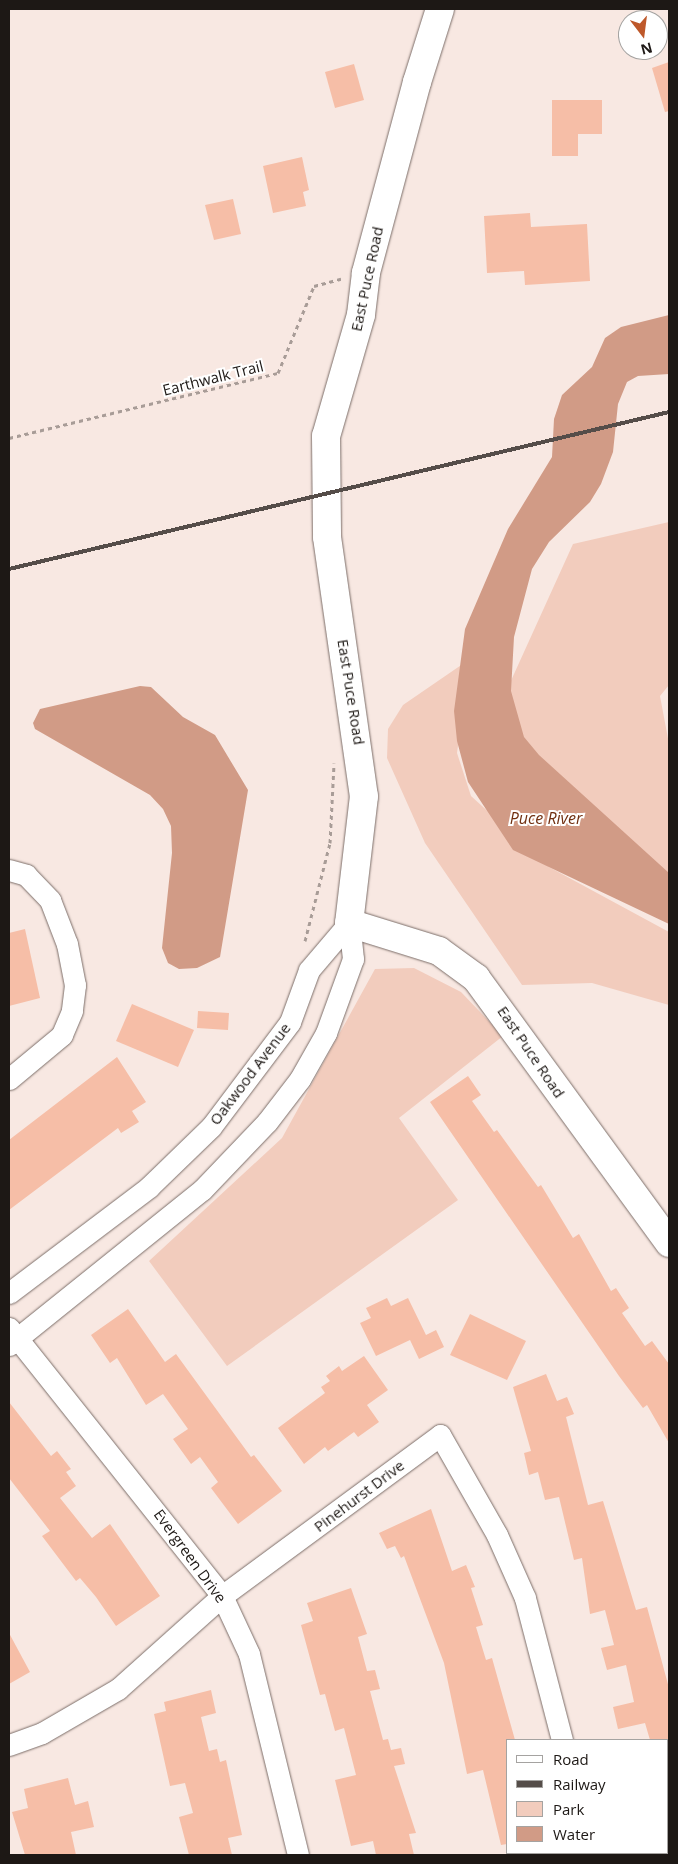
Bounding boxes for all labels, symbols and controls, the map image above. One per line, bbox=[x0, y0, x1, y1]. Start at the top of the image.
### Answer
north arrow bbox=[618, 10, 668, 60]
text: N bbox=[639, 38, 655, 60]
street label: East Puce Road bbox=[347, 225, 387, 333]
street label: Earthwalk Trail bbox=[161, 357, 265, 399]
street label: East Puce Road bbox=[334, 638, 368, 746]
water label: Puce River bbox=[510, 808, 582, 828]
street label: East Puce Road bbox=[494, 1003, 568, 1101]
street label: Oakwood Avenue bbox=[206, 1020, 294, 1128]
street label: Pinehurst Drive bbox=[310, 1456, 408, 1536]
street label: Evergreen Drive bbox=[150, 1506, 230, 1606]
legend bbox=[506, 1739, 668, 1854]
text: Road bbox=[553, 1749, 589, 1769]
text: Railway bbox=[553, 1774, 606, 1794]
text: Park bbox=[553, 1799, 584, 1819]
text: Water bbox=[553, 1824, 595, 1844]

